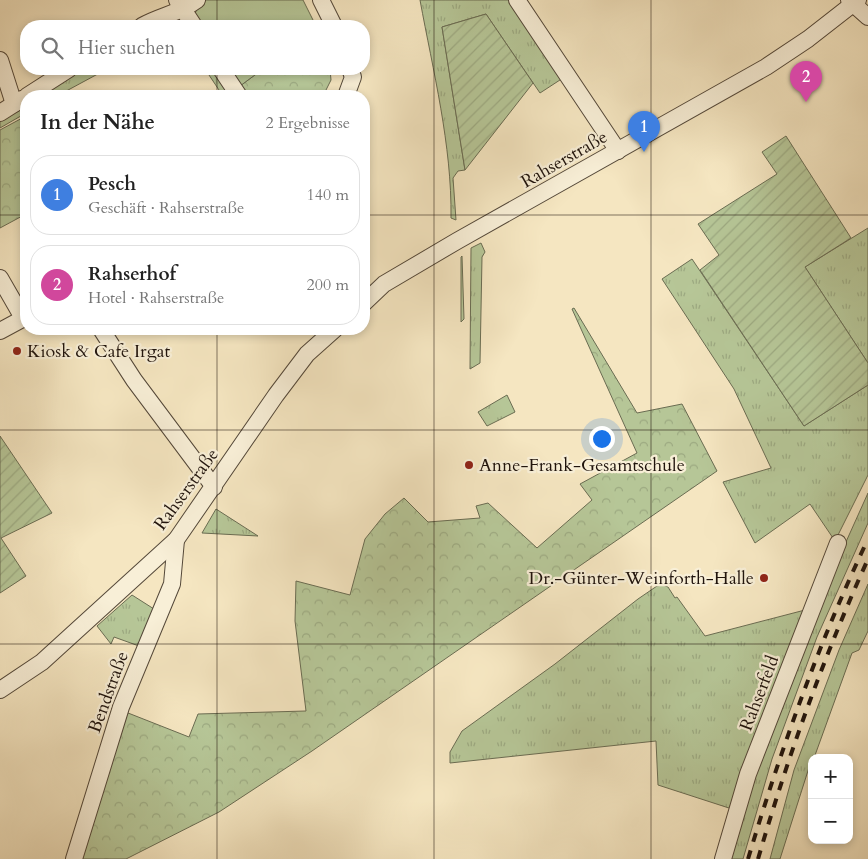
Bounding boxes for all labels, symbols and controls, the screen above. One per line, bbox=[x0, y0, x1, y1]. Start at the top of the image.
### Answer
search box bbox=[20, 20, 370, 75]
icon: search bbox=[38, 34, 66, 62]
text: Hier suchen bbox=[78, 35, 175, 61]
pin: 2 bbox=[790, 61, 822, 102]
text: In der Nähe bbox=[40, 108, 155, 137]
pin: 1 bbox=[628, 111, 660, 152]
text: 2 Ergebnisse bbox=[265, 112, 350, 134]
street label: Rahserstraße bbox=[516, 125, 612, 194]
text: Pesch bbox=[88, 171, 136, 197]
text: 1 bbox=[53, 184, 61, 206]
text: 140 m bbox=[307, 184, 349, 206]
text: Geschäft · Rahserstraße bbox=[88, 197, 244, 219]
text: Rahserhof bbox=[88, 261, 176, 287]
text: 2 bbox=[53, 274, 61, 296]
text: 200 m bbox=[307, 274, 349, 296]
text: Hotel · Rahserstraße bbox=[88, 287, 224, 309]
place label: Kiosk & Cafe Irgat bbox=[27, 339, 170, 364]
marker: Kiosk & Cafe Irgat bbox=[11, 345, 23, 357]
your location bbox=[589, 426, 615, 452]
street label: Rahserstraße bbox=[148, 443, 225, 535]
place label: Anne-Frank-Gesamtschule bbox=[479, 453, 685, 478]
marker: Anne-Frank-Gesamtschule bbox=[463, 459, 475, 471]
place label: Dr.-Günter-Weinforth-Halle bbox=[529, 566, 754, 591]
marker: Dr.-Günter-Weinforth-Halle bbox=[758, 572, 770, 584]
street label: Bendstraße bbox=[82, 648, 135, 736]
street label: Rahserfeld bbox=[734, 652, 785, 734]
map controls bbox=[808, 754, 853, 844]
button: + bbox=[808, 754, 853, 799]
button: − bbox=[808, 799, 853, 844]

